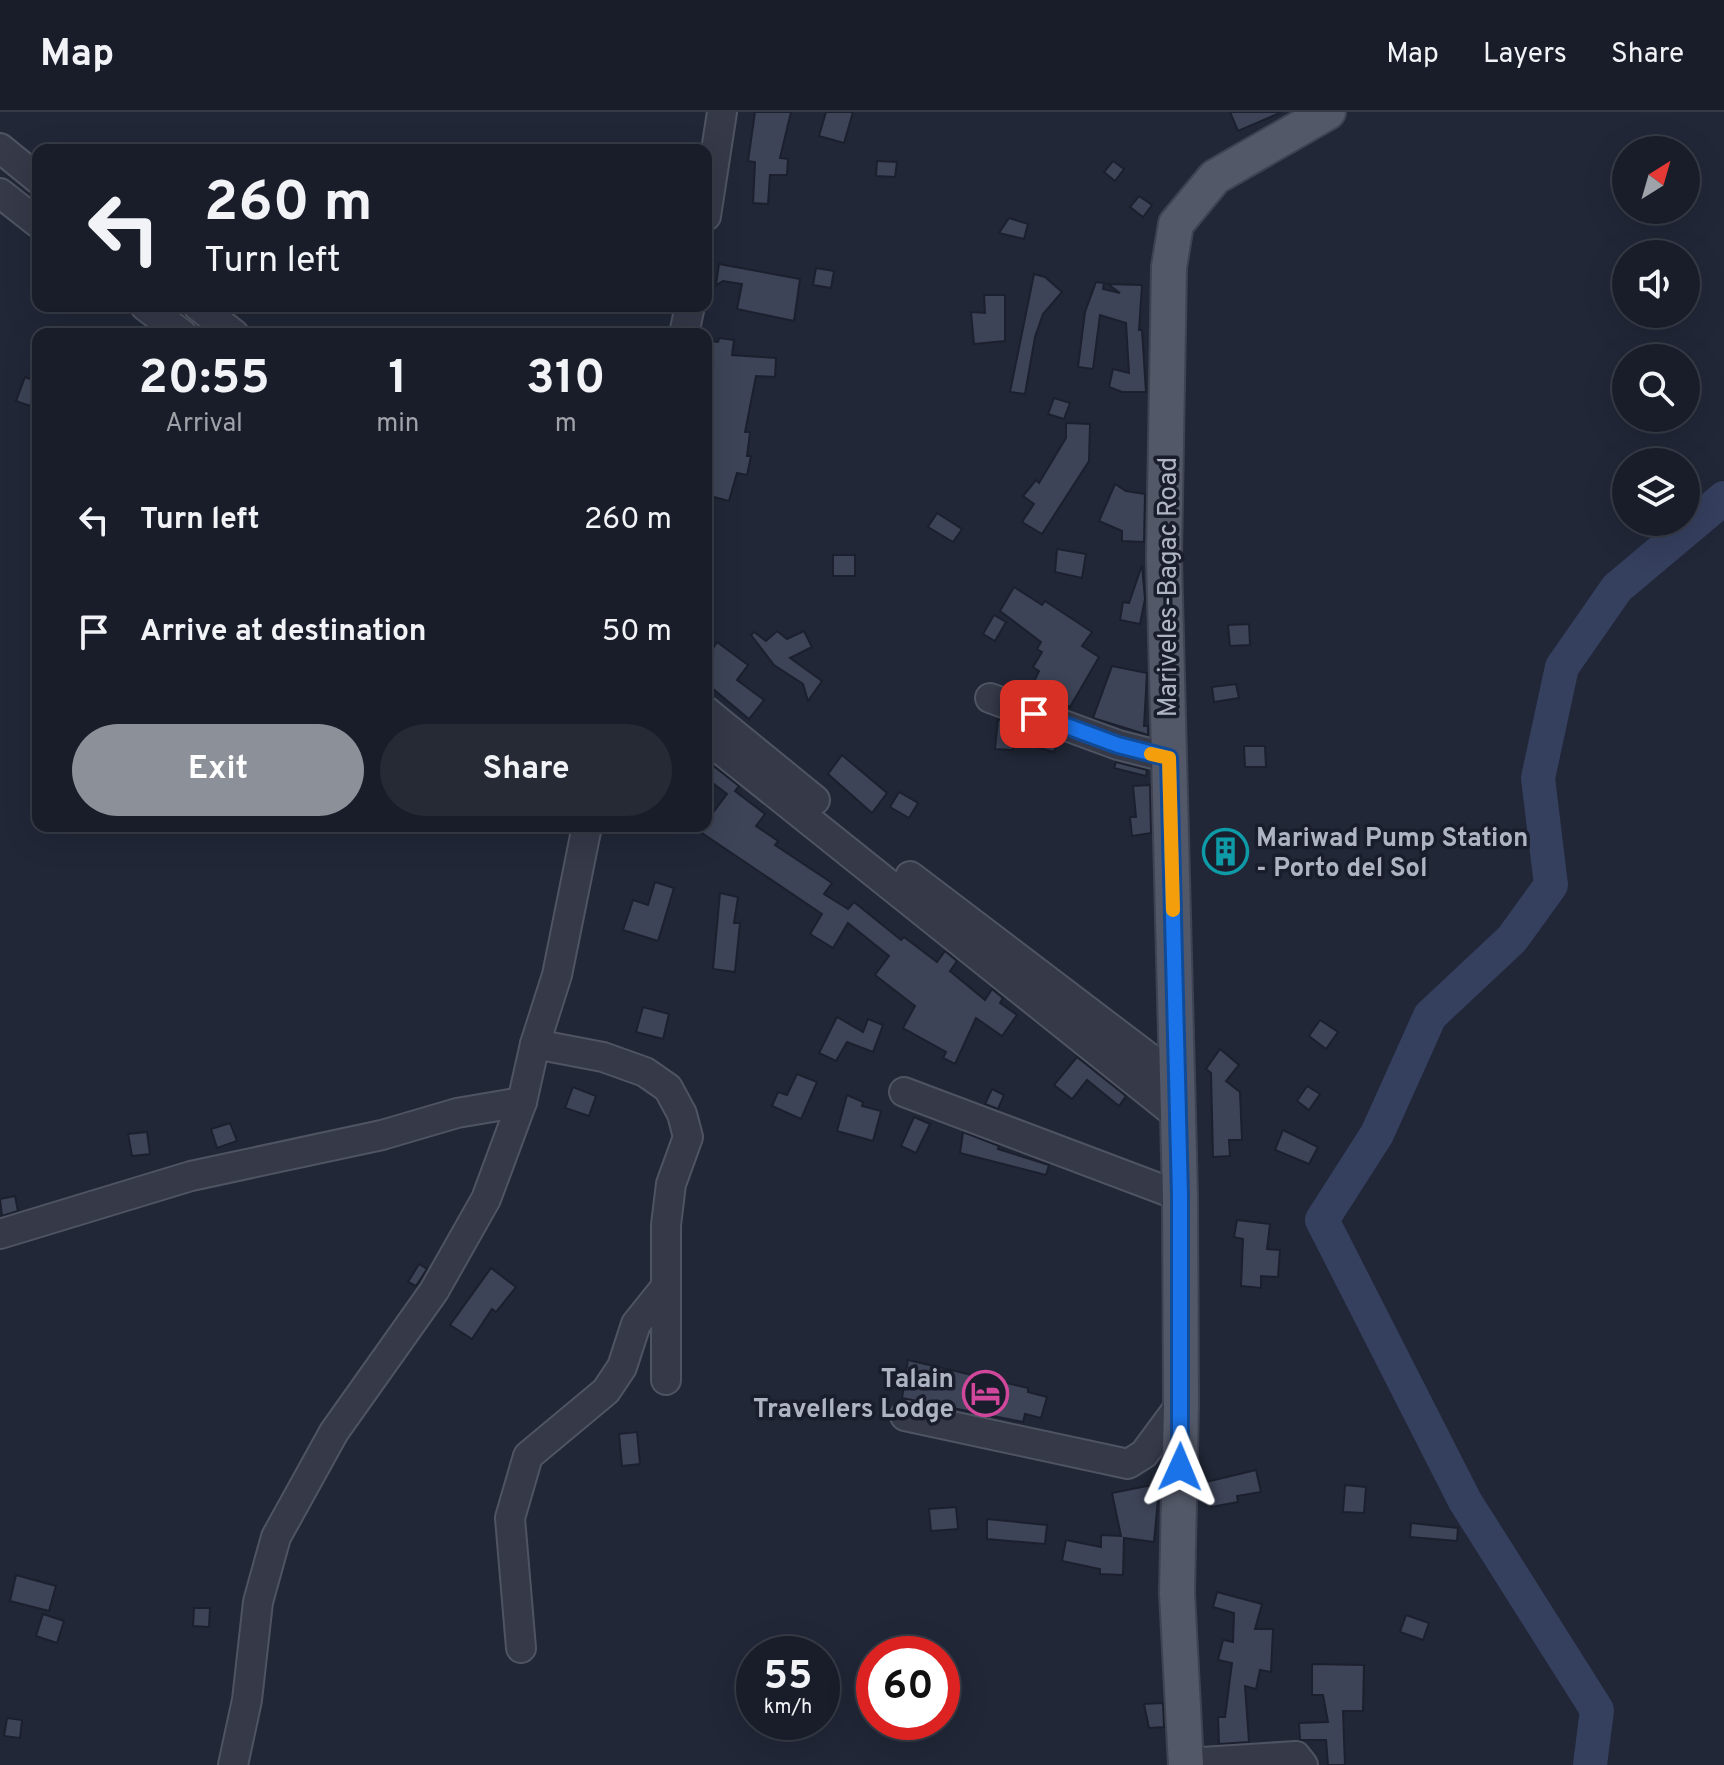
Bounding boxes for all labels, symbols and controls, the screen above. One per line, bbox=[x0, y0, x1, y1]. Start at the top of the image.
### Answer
text: Map bbox=[40, 31, 114, 80]
text: Map bbox=[1386, 37, 1439, 73]
text: Layers bbox=[1483, 37, 1567, 73]
text: Share bbox=[1611, 37, 1684, 73]
north arrow bbox=[1612, 136, 1700, 224]
map controls bbox=[1612, 136, 1700, 536]
text: 260 m bbox=[204, 170, 373, 240]
icon: left bbox=[72, 176, 176, 280]
text: Turn left bbox=[204, 239, 341, 285]
button: sound bbox=[1612, 240, 1700, 328]
button: search bbox=[1612, 344, 1700, 432]
text: 20:55 bbox=[139, 350, 270, 410]
text: 1 bbox=[388, 350, 407, 410]
text: 310 bbox=[526, 350, 605, 410]
text: Arrival bbox=[165, 408, 243, 441]
text: min bbox=[376, 408, 420, 441]
text: m bbox=[555, 408, 577, 441]
button: layers bbox=[1612, 448, 1700, 536]
street label: Mariveles-Bagac Road bbox=[1153, 457, 1186, 717]
icon: left bbox=[72, 498, 116, 542]
text: Turn left bbox=[140, 502, 260, 539]
text: 260 m bbox=[584, 502, 672, 539]
icon: arrive bbox=[72, 610, 116, 654]
text: Arrive at destination bbox=[140, 614, 426, 651]
text: 50 m bbox=[602, 614, 672, 651]
pin bbox=[1000, 680, 1068, 748]
icon: arrive bbox=[1012, 692, 1056, 736]
button: Exit bbox=[72, 724, 364, 816]
button: Share bbox=[380, 724, 672, 816]
place label: Mariwad Pump Station - Porto del Sol bbox=[1256, 823, 1528, 886]
building icon: Mariwad Pump Station - Porto del Sol bbox=[1201, 828, 1249, 876]
place label: Talain Travellers Lodge bbox=[753, 1364, 954, 1427]
hotel icon: Talain Travellers Lodge bbox=[961, 1369, 1009, 1417]
position arrow bbox=[1138, 1425, 1222, 1509]
speed limit sign: 60 bbox=[856, 1636, 960, 1740]
text: 55 bbox=[764, 1653, 812, 1703]
text: km/h bbox=[764, 1695, 812, 1721]

